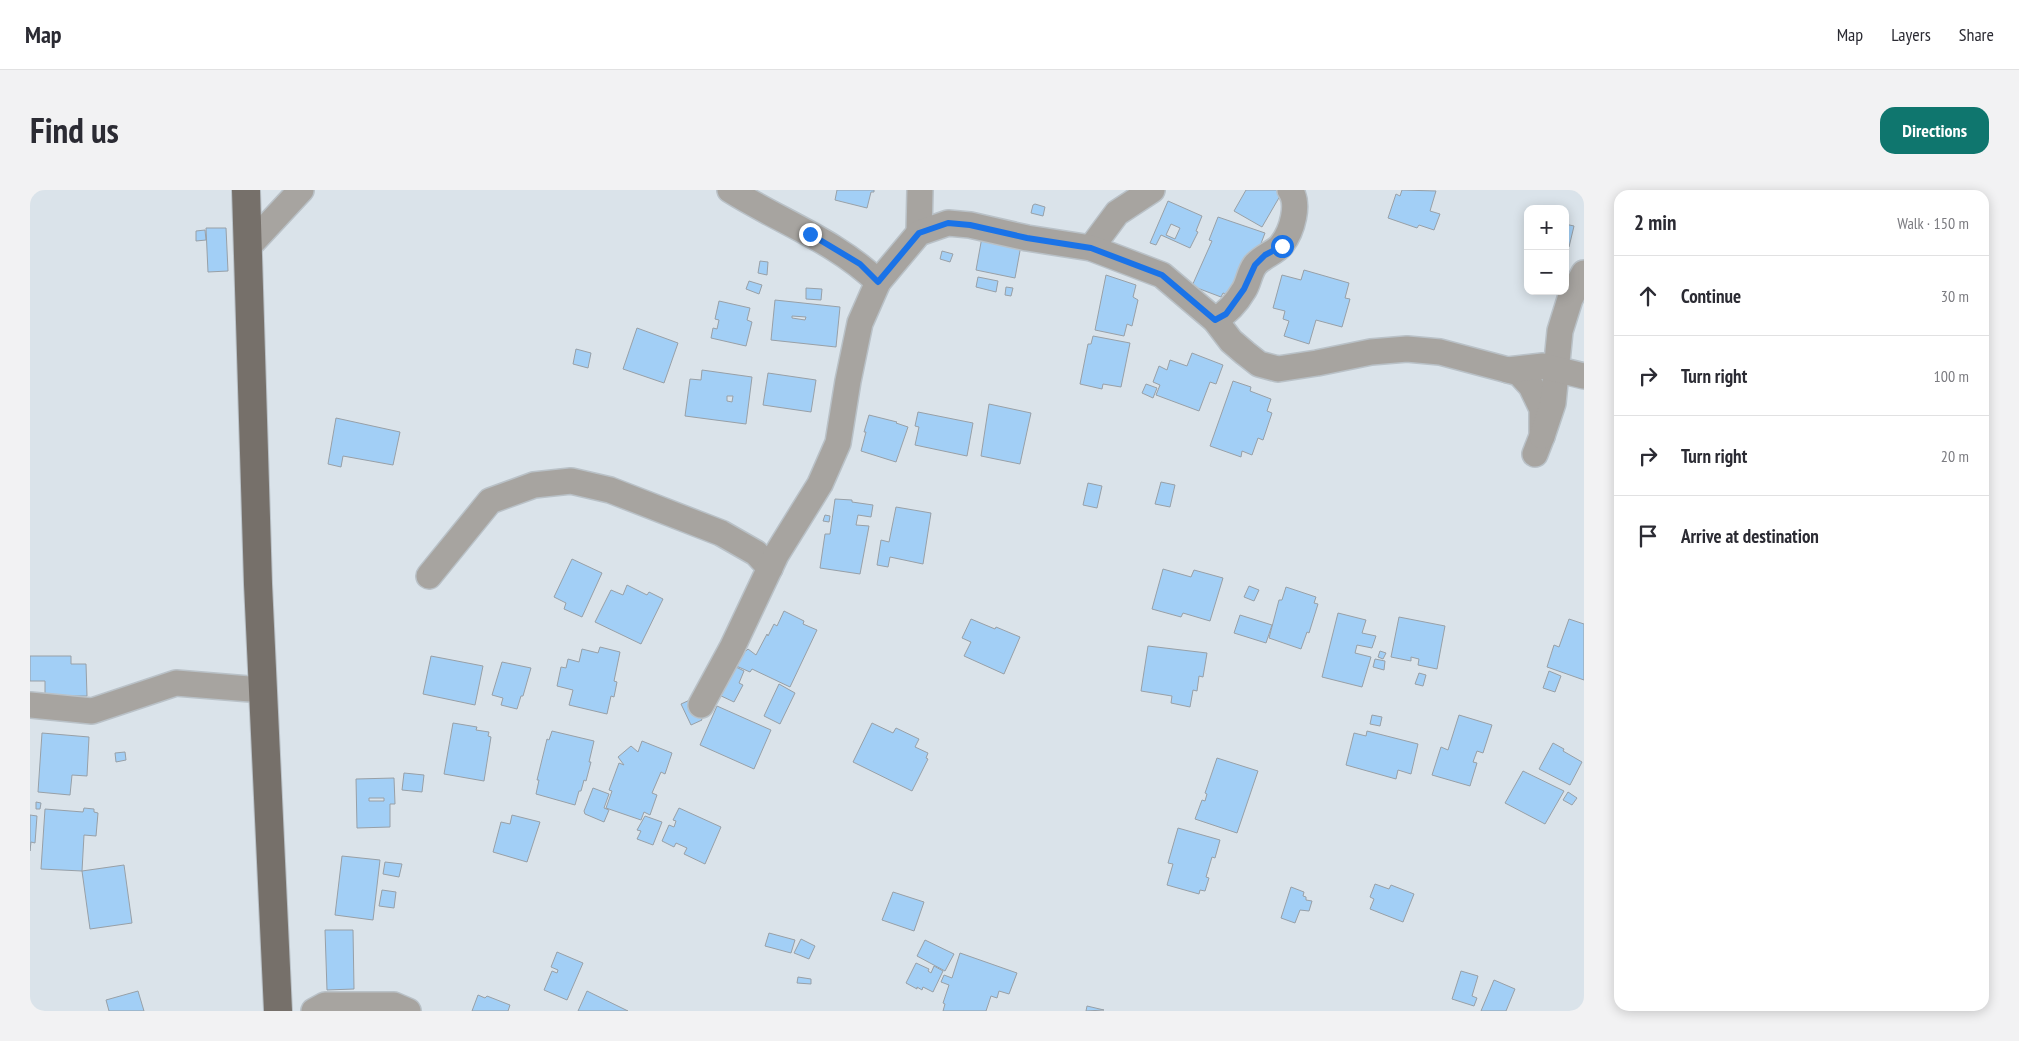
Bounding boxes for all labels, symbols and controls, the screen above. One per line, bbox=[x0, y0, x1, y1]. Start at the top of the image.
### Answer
text: Map bbox=[25, 19, 62, 50]
text: Map bbox=[1837, 23, 1863, 46]
text: Layers bbox=[1891, 23, 1931, 46]
text: Share bbox=[1959, 23, 1994, 46]
text: Find us bbox=[30, 107, 119, 153]
button: Directions bbox=[1880, 107, 1989, 154]
map controls bbox=[1524, 205, 1569, 295]
button: + bbox=[1524, 205, 1569, 250]
text: 2 min bbox=[1634, 209, 1676, 236]
text: Walk · 150 m bbox=[1897, 213, 1969, 233]
route end bbox=[799, 223, 822, 246]
route start bbox=[1271, 235, 1294, 258]
button: − bbox=[1524, 250, 1569, 295]
icon: ahead bbox=[1634, 282, 1662, 310]
text: Continue bbox=[1681, 284, 1741, 308]
text: 30 m bbox=[1941, 286, 1969, 306]
icon: right bbox=[1634, 362, 1662, 390]
text: Turn right bbox=[1681, 364, 1747, 388]
text: 100 m bbox=[1934, 366, 1969, 386]
icon: right bbox=[1634, 442, 1662, 470]
text: Turn right bbox=[1681, 444, 1747, 468]
text: 20 m bbox=[1941, 446, 1969, 466]
icon: arrive bbox=[1634, 522, 1662, 550]
text: Arrive at destination bbox=[1681, 524, 1819, 548]

